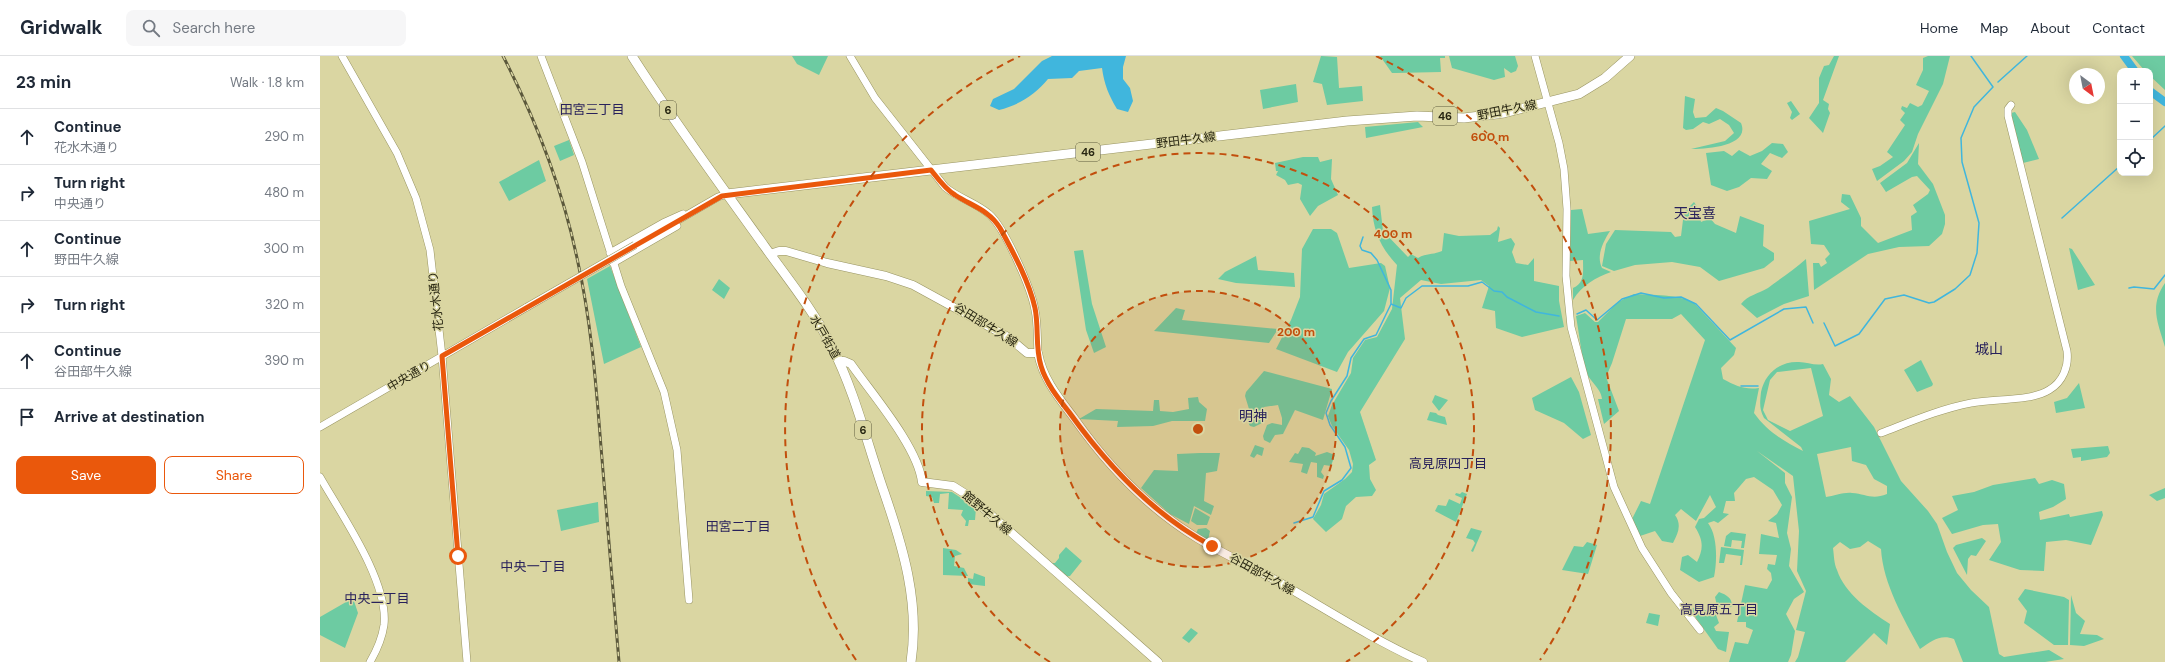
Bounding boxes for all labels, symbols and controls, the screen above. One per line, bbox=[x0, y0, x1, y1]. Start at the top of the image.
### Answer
search box bbox=[126, 10, 406, 46]
text: Gridwalk bbox=[20, 15, 102, 40]
icon: search bbox=[140, 17, 162, 39]
text: Search here bbox=[172, 18, 255, 38]
text: Home bbox=[1920, 19, 1958, 37]
text: Map bbox=[1980, 19, 2008, 37]
text: About bbox=[2030, 19, 2070, 37]
text: Contact bbox=[2092, 19, 2145, 37]
north arrow bbox=[2069, 68, 2105, 104]
map controls bbox=[2117, 68, 2153, 176]
button: + bbox=[2117, 68, 2153, 104]
text: 23 min bbox=[16, 71, 71, 93]
text: Walk · 1.8 km bbox=[230, 74, 304, 91]
street label: 野田牛久線 bbox=[1476, 96, 1538, 124]
district label: 田宮三丁目 bbox=[559, 101, 625, 118]
road number: 6 bbox=[660, 101, 676, 119]
button: − bbox=[2117, 104, 2153, 140]
road number: 46 bbox=[1433, 107, 1457, 125]
text: Continue bbox=[54, 117, 122, 137]
icon: ahead bbox=[16, 126, 38, 148]
text: 290 m bbox=[265, 128, 304, 145]
street label: 野田牛久線 bbox=[1155, 128, 1217, 152]
text: 600 m bbox=[1471, 129, 1509, 145]
text: 花水木通り bbox=[54, 139, 119, 156]
button: locate bbox=[2117, 140, 2153, 176]
road number: 46 bbox=[1076, 143, 1100, 161]
text: Turn right bbox=[54, 173, 125, 193]
icon: right bbox=[16, 182, 38, 204]
text: 480 m bbox=[264, 184, 304, 201]
text: 中央通り bbox=[54, 195, 106, 212]
district label: 天宝喜 bbox=[1674, 204, 1716, 222]
text: 400 m bbox=[1374, 226, 1412, 242]
text: Continue bbox=[54, 229, 122, 249]
icon: ahead bbox=[16, 238, 38, 260]
text: 300 m bbox=[263, 240, 304, 257]
text: 野田牛久線 bbox=[54, 251, 119, 268]
street label: 花水木通り bbox=[425, 270, 447, 332]
icon: right bbox=[16, 294, 38, 316]
text: Turn right bbox=[54, 295, 125, 315]
text: 320 m bbox=[265, 296, 304, 313]
street label: 谷田部牛久線 bbox=[951, 299, 1021, 351]
street label: 水戸街道 bbox=[806, 312, 844, 362]
text: 200 m bbox=[1277, 324, 1315, 340]
district label: 城山 bbox=[1975, 340, 2003, 358]
text: Continue bbox=[54, 341, 122, 361]
icon: ahead bbox=[16, 350, 38, 372]
text: 390 m bbox=[265, 352, 304, 369]
street label: 中央通り bbox=[384, 357, 434, 395]
text: 谷田部牛久線 bbox=[54, 363, 132, 380]
icon: arrive bbox=[16, 406, 38, 428]
text: Arrive at destination bbox=[54, 407, 205, 427]
district label: 明神 bbox=[1239, 407, 1267, 425]
road number: 6 bbox=[855, 421, 871, 439]
centre of rings bbox=[1191, 422, 1205, 436]
district label: 高見原四丁目 bbox=[1409, 455, 1487, 472]
button: Save bbox=[16, 456, 156, 494]
button: Share bbox=[164, 456, 304, 494]
street label: 館野牛久線 bbox=[959, 488, 1015, 538]
district label: 田宮二丁目 bbox=[705, 518, 771, 535]
route end bbox=[1203, 537, 1221, 555]
route start bbox=[449, 547, 467, 565]
street label: 谷田部牛久線 bbox=[1227, 550, 1297, 598]
district label: 中央一丁目 bbox=[500, 558, 566, 575]
district label: 中央二丁目 bbox=[344, 590, 410, 607]
district label: 高見原五丁目 bbox=[1680, 601, 1758, 618]

